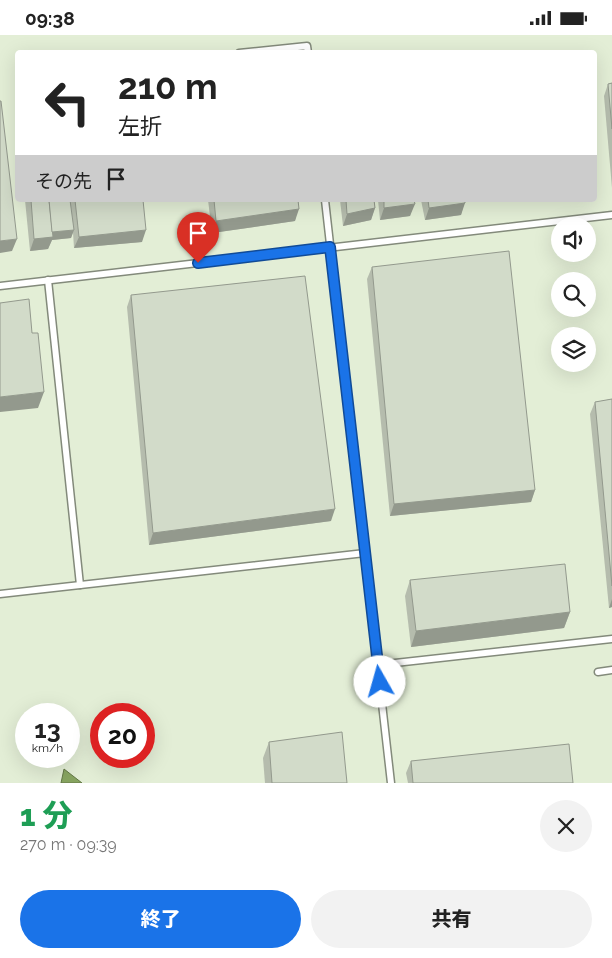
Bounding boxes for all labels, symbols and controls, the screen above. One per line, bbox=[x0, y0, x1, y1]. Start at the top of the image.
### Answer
text: 09:38 bbox=[25, 7, 75, 29]
text: 210 m bbox=[118, 66, 218, 107]
icon: left bbox=[35, 70, 100, 135]
text: 左折 bbox=[118, 113, 162, 139]
icon: arrive bbox=[102, 165, 130, 193]
text: その先 bbox=[35, 170, 92, 192]
pin bbox=[177, 212, 219, 263]
map controls bbox=[551, 217, 596, 372]
button: sound bbox=[551, 217, 596, 262]
icon: arrive bbox=[184, 219, 212, 247]
button: search bbox=[551, 272, 596, 317]
button: layers bbox=[551, 327, 596, 372]
position arrow bbox=[353, 655, 405, 707]
speed limit sign: 20 bbox=[90, 703, 155, 768]
text: 13 bbox=[34, 714, 61, 744]
text: km/h bbox=[32, 741, 63, 755]
text: 1 分 bbox=[20, 798, 73, 833]
button: close bbox=[540, 800, 592, 852]
text: 270 m · 09:39 bbox=[20, 835, 117, 854]
button: 終了 bbox=[20, 890, 301, 948]
button: 共有 bbox=[311, 890, 592, 948]

